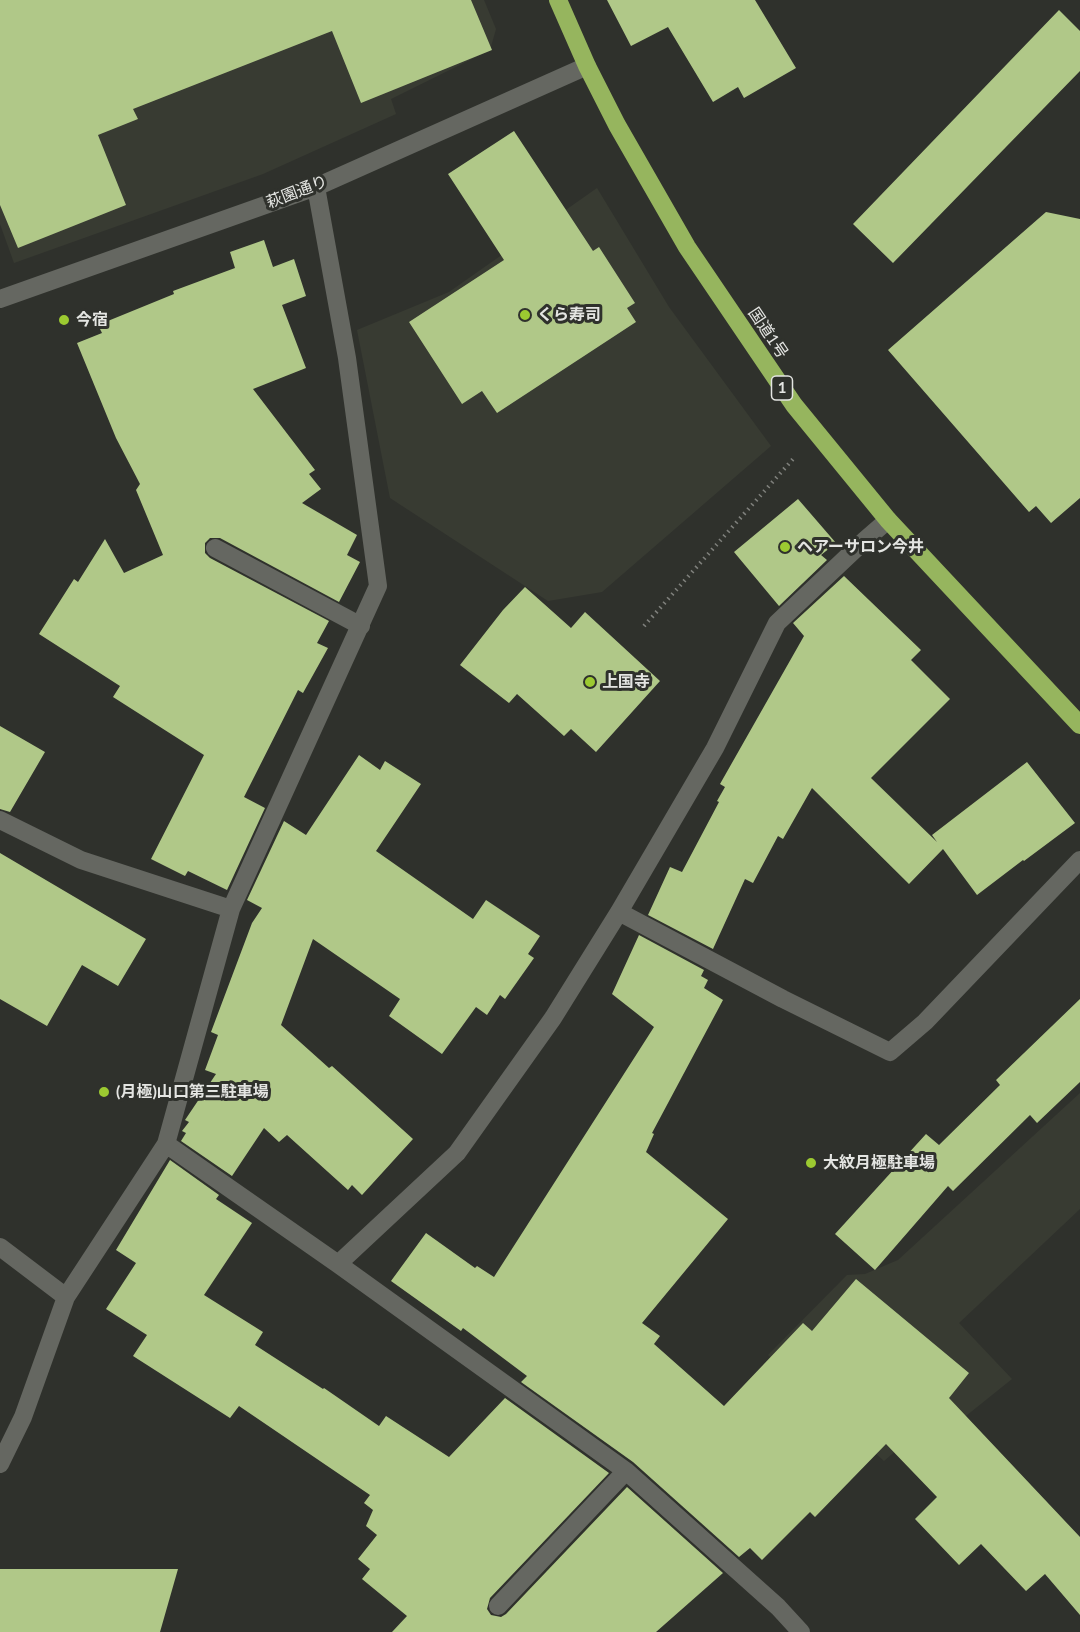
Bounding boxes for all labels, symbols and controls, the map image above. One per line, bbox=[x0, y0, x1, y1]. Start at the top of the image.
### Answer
street label: 萩園通り bbox=[264, 172, 330, 212]
street label: 国道1号 bbox=[744, 304, 792, 362]
place label: くら寿司 bbox=[537, 305, 601, 325]
marker: くら寿司 bbox=[518, 308, 532, 322]
place label: 今宿 bbox=[76, 310, 108, 330]
marker: 今宿 bbox=[57, 313, 71, 327]
road number: 1 bbox=[772, 376, 792, 400]
place label: ヘアーサロン今井 bbox=[797, 537, 924, 557]
marker: ヘアーサロン今井 bbox=[778, 540, 792, 554]
place label: 上国寺 bbox=[602, 672, 650, 692]
marker: 上国寺 bbox=[583, 675, 597, 689]
place label: (月極)山口第三駐車場 bbox=[116, 1082, 269, 1102]
marker: (月極)山口第三駐車場 bbox=[97, 1085, 111, 1099]
place label: 大紋月極駐車場 bbox=[823, 1153, 935, 1173]
marker: 大紋月極駐車場 bbox=[804, 1156, 818, 1170]

